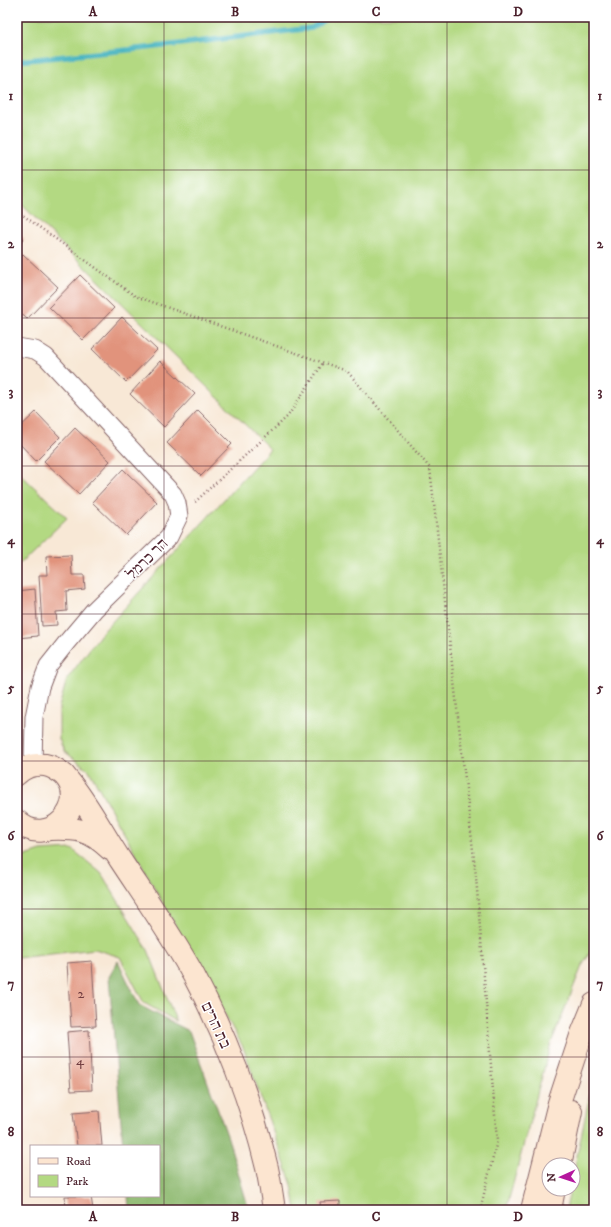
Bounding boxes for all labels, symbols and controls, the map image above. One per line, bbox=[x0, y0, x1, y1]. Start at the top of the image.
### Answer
text: A bbox=[88, 4, 98, 20]
text: B bbox=[231, 4, 239, 20]
text: C bbox=[372, 4, 381, 20]
text: D bbox=[513, 4, 523, 20]
text: 1 bbox=[9, 88, 14, 104]
text: 1 bbox=[598, 88, 603, 104]
text: 2 bbox=[8, 236, 15, 252]
text: 2 bbox=[597, 236, 604, 252]
text: 3 bbox=[9, 384, 14, 400]
text: 3 bbox=[598, 384, 603, 400]
text: 4 bbox=[6, 532, 15, 549]
text: 4 bbox=[595, 532, 604, 549]
street label: הר כרמל bbox=[122, 534, 172, 584]
text: 5 bbox=[7, 680, 15, 696]
text: 5 bbox=[596, 680, 604, 696]
text: 6 bbox=[8, 828, 16, 844]
text: 6 bbox=[597, 828, 605, 844]
text: 7 bbox=[8, 976, 15, 992]
text: 7 bbox=[597, 976, 604, 992]
house number: 2 bbox=[78, 985, 85, 1003]
street label: בת הרים bbox=[197, 998, 236, 1052]
house number: 4 bbox=[76, 1052, 85, 1070]
text: 8 bbox=[8, 1124, 15, 1140]
text: 8 bbox=[597, 1124, 604, 1140]
legend bbox=[30, 1145, 160, 1197]
text: Road bbox=[66, 1154, 91, 1169]
north arrow bbox=[541, 1157, 581, 1197]
text: N bbox=[545, 1173, 559, 1182]
text: Park bbox=[66, 1174, 88, 1189]
text: A bbox=[88, 1209, 98, 1225]
text: B bbox=[231, 1209, 239, 1225]
text: C bbox=[372, 1209, 381, 1225]
text: D bbox=[513, 1209, 523, 1225]

